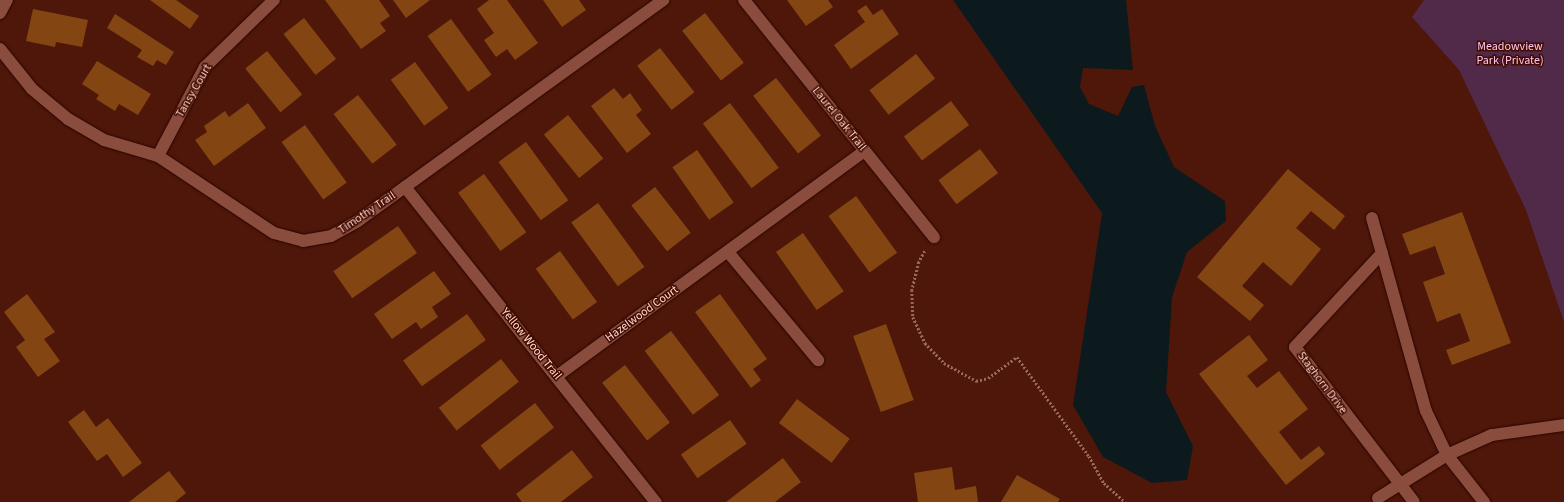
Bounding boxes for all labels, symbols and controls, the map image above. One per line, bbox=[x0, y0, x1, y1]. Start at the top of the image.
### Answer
park label: Meadowview Park (Private) bbox=[1476, 40, 1544, 68]
street label: Tansy Court bbox=[173, 62, 215, 120]
street label: Laurel Oak Trail bbox=[809, 84, 869, 154]
street label: Timothy Trail bbox=[336, 189, 398, 237]
street label: Hazelwood Court bbox=[603, 283, 681, 345]
street label: Yellow Wood Trail bbox=[498, 305, 564, 383]
street label: Staghorn Drive bbox=[1294, 349, 1350, 417]

